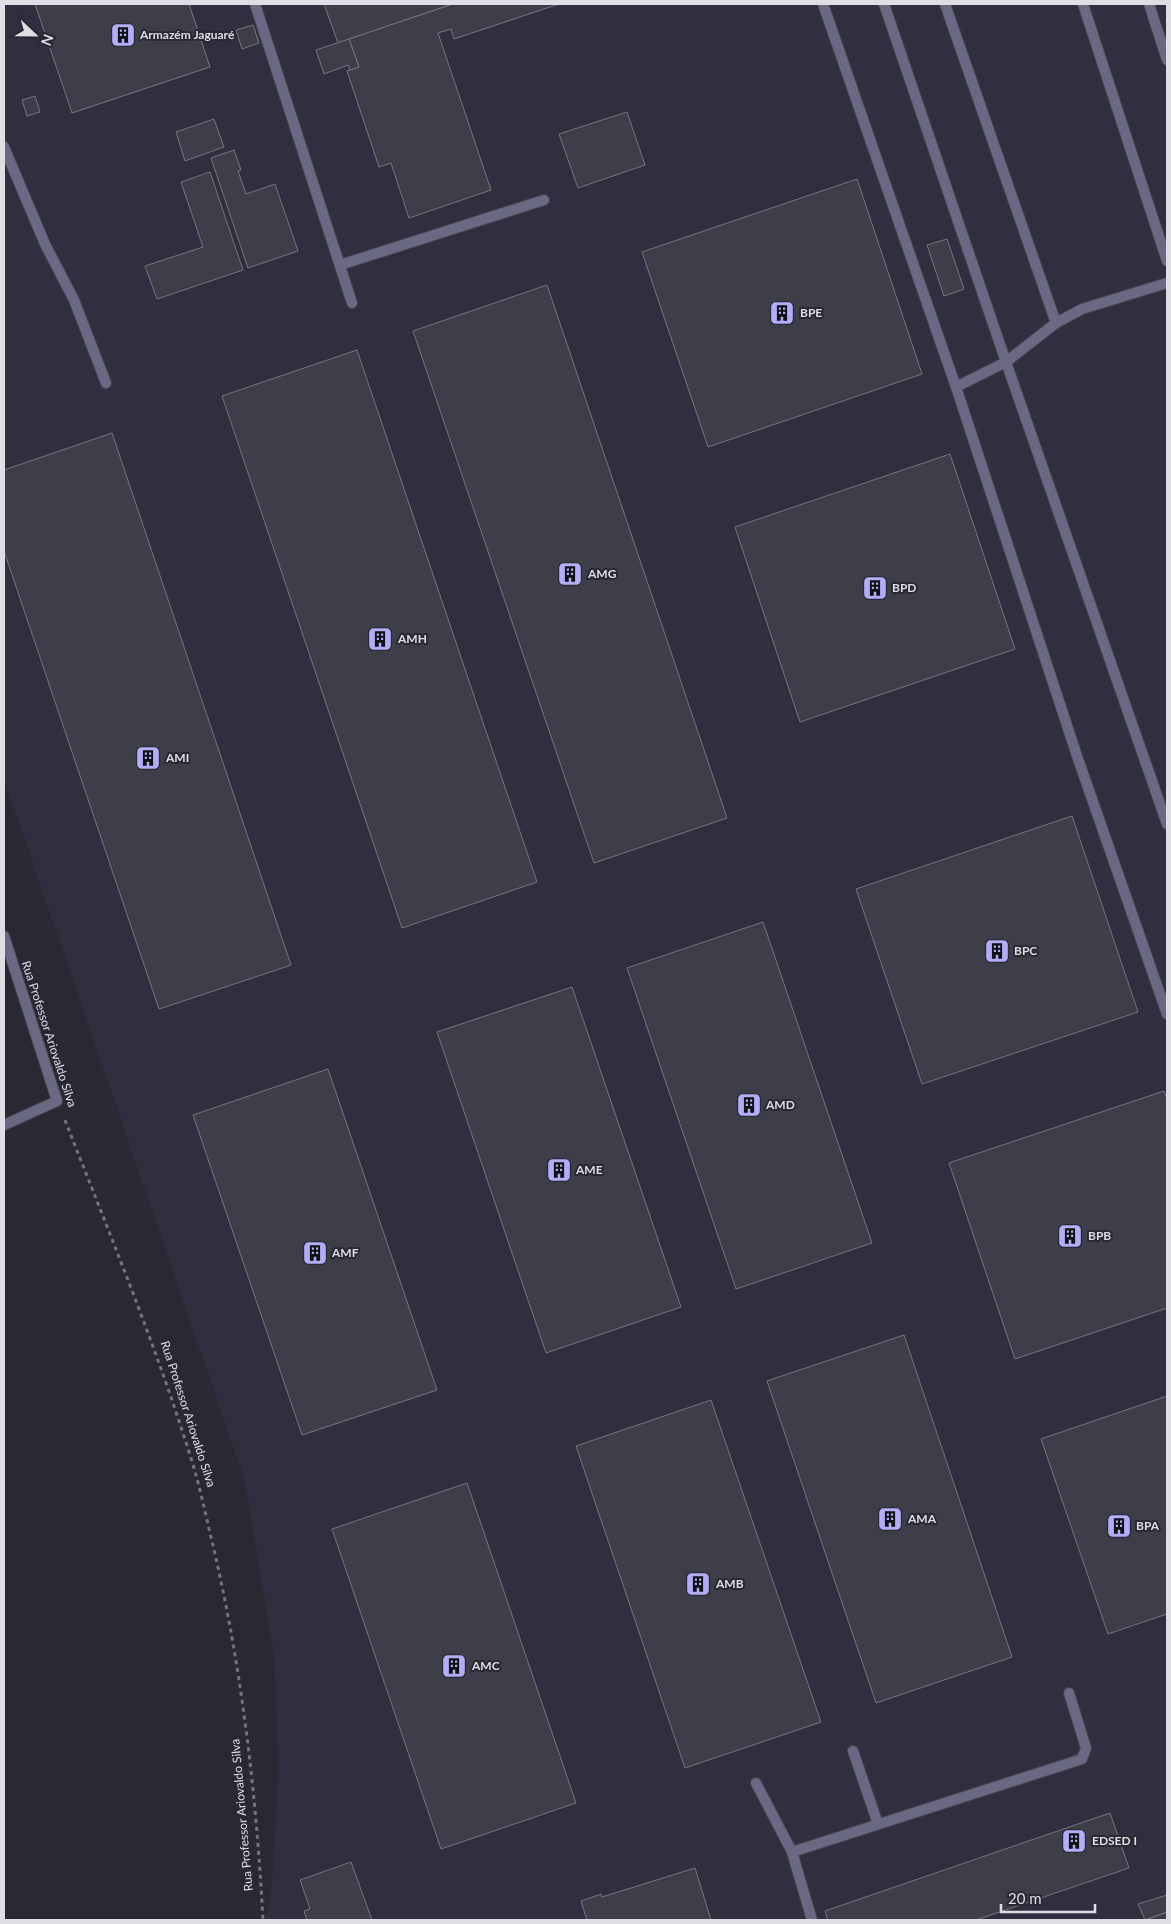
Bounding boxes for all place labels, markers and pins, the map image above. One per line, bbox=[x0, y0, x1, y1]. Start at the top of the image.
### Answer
building icon: Armazém Jaguaré bbox=[110, 22, 136, 48]
place label: Armazém Jaguaré bbox=[139, 27, 235, 42]
building icon: BPE bbox=[769, 300, 795, 326]
place label: BPE bbox=[800, 305, 822, 320]
building icon: AMG bbox=[557, 561, 583, 587]
place label: AMG bbox=[587, 566, 617, 581]
building icon: BPD bbox=[862, 575, 888, 601]
place label: BPD bbox=[892, 580, 916, 595]
building icon: AMH bbox=[367, 626, 393, 652]
place label: AMH bbox=[397, 631, 427, 646]
building icon: AMI bbox=[135, 745, 161, 771]
place label: AMI bbox=[165, 750, 189, 765]
building icon: BPC bbox=[984, 938, 1010, 964]
place label: BPC bbox=[1014, 943, 1037, 958]
building icon: AMD bbox=[736, 1092, 762, 1118]
place label: AMD bbox=[765, 1097, 795, 1112]
building icon: AME bbox=[546, 1157, 572, 1183]
place label: AME bbox=[575, 1162, 603, 1177]
building icon: BPB bbox=[1057, 1223, 1083, 1249]
place label: BPB bbox=[1088, 1228, 1111, 1243]
building icon: AMF bbox=[302, 1240, 328, 1266]
place label: AMF bbox=[331, 1245, 359, 1260]
building icon: AMA bbox=[877, 1506, 903, 1532]
place label: AMA bbox=[907, 1511, 937, 1526]
building icon: BPA bbox=[1106, 1513, 1132, 1539]
place label: BPA bbox=[1136, 1518, 1160, 1533]
building icon: AMB bbox=[685, 1571, 711, 1597]
place label: AMB bbox=[715, 1576, 744, 1591]
building icon: AMC bbox=[441, 1653, 467, 1679]
place label: AMC bbox=[471, 1658, 500, 1673]
building icon: EDSED I bbox=[1061, 1828, 1087, 1854]
place label: EDSED I bbox=[1092, 1833, 1137, 1848]

